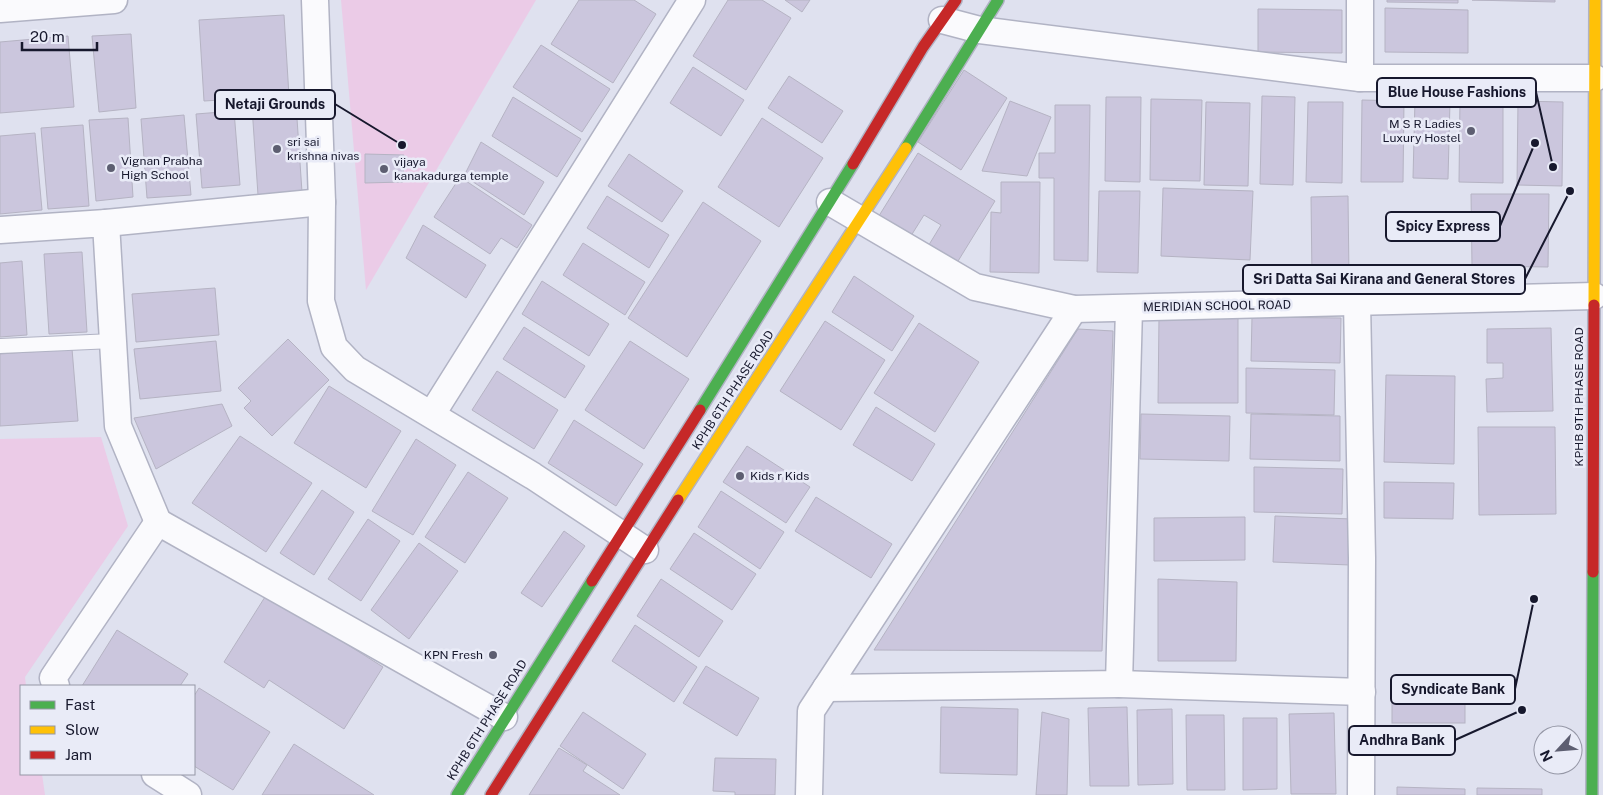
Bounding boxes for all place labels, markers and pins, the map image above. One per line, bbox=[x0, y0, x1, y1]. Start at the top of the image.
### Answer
callout: Blue House Fashions bbox=[1377, 78, 1536, 107]
callout: Netaji Grounds bbox=[215, 90, 335, 119]
place label: M S R Ladies Luxury Hostel bbox=[1382, 117, 1461, 145]
marker: M S R Ladies Luxury Hostel bbox=[1465, 125, 1477, 137]
place label: sri sai krishna nivas bbox=[287, 135, 359, 163]
marker: sri sai krishna nivas bbox=[271, 143, 283, 155]
place label: Vignan Prabha High School bbox=[121, 154, 202, 182]
place label: vijaya kanakadurga temple bbox=[394, 155, 509, 183]
marker: Vignan Prabha High School bbox=[105, 162, 117, 174]
marker: vijaya kanakadurga temple bbox=[378, 163, 390, 175]
callout: Spicy Express bbox=[1386, 212, 1500, 241]
callout: Sri Datta Sai Kirana and General Stores bbox=[1243, 265, 1525, 294]
place label: Kids r Kids bbox=[750, 469, 809, 483]
marker: Kids r Kids bbox=[734, 470, 746, 482]
place label: KPN Fresh bbox=[424, 648, 483, 662]
marker: KPN Fresh bbox=[487, 649, 499, 661]
callout: Syndicate Bank bbox=[1391, 675, 1515, 704]
callout: Andhra Bank bbox=[1349, 726, 1455, 755]

